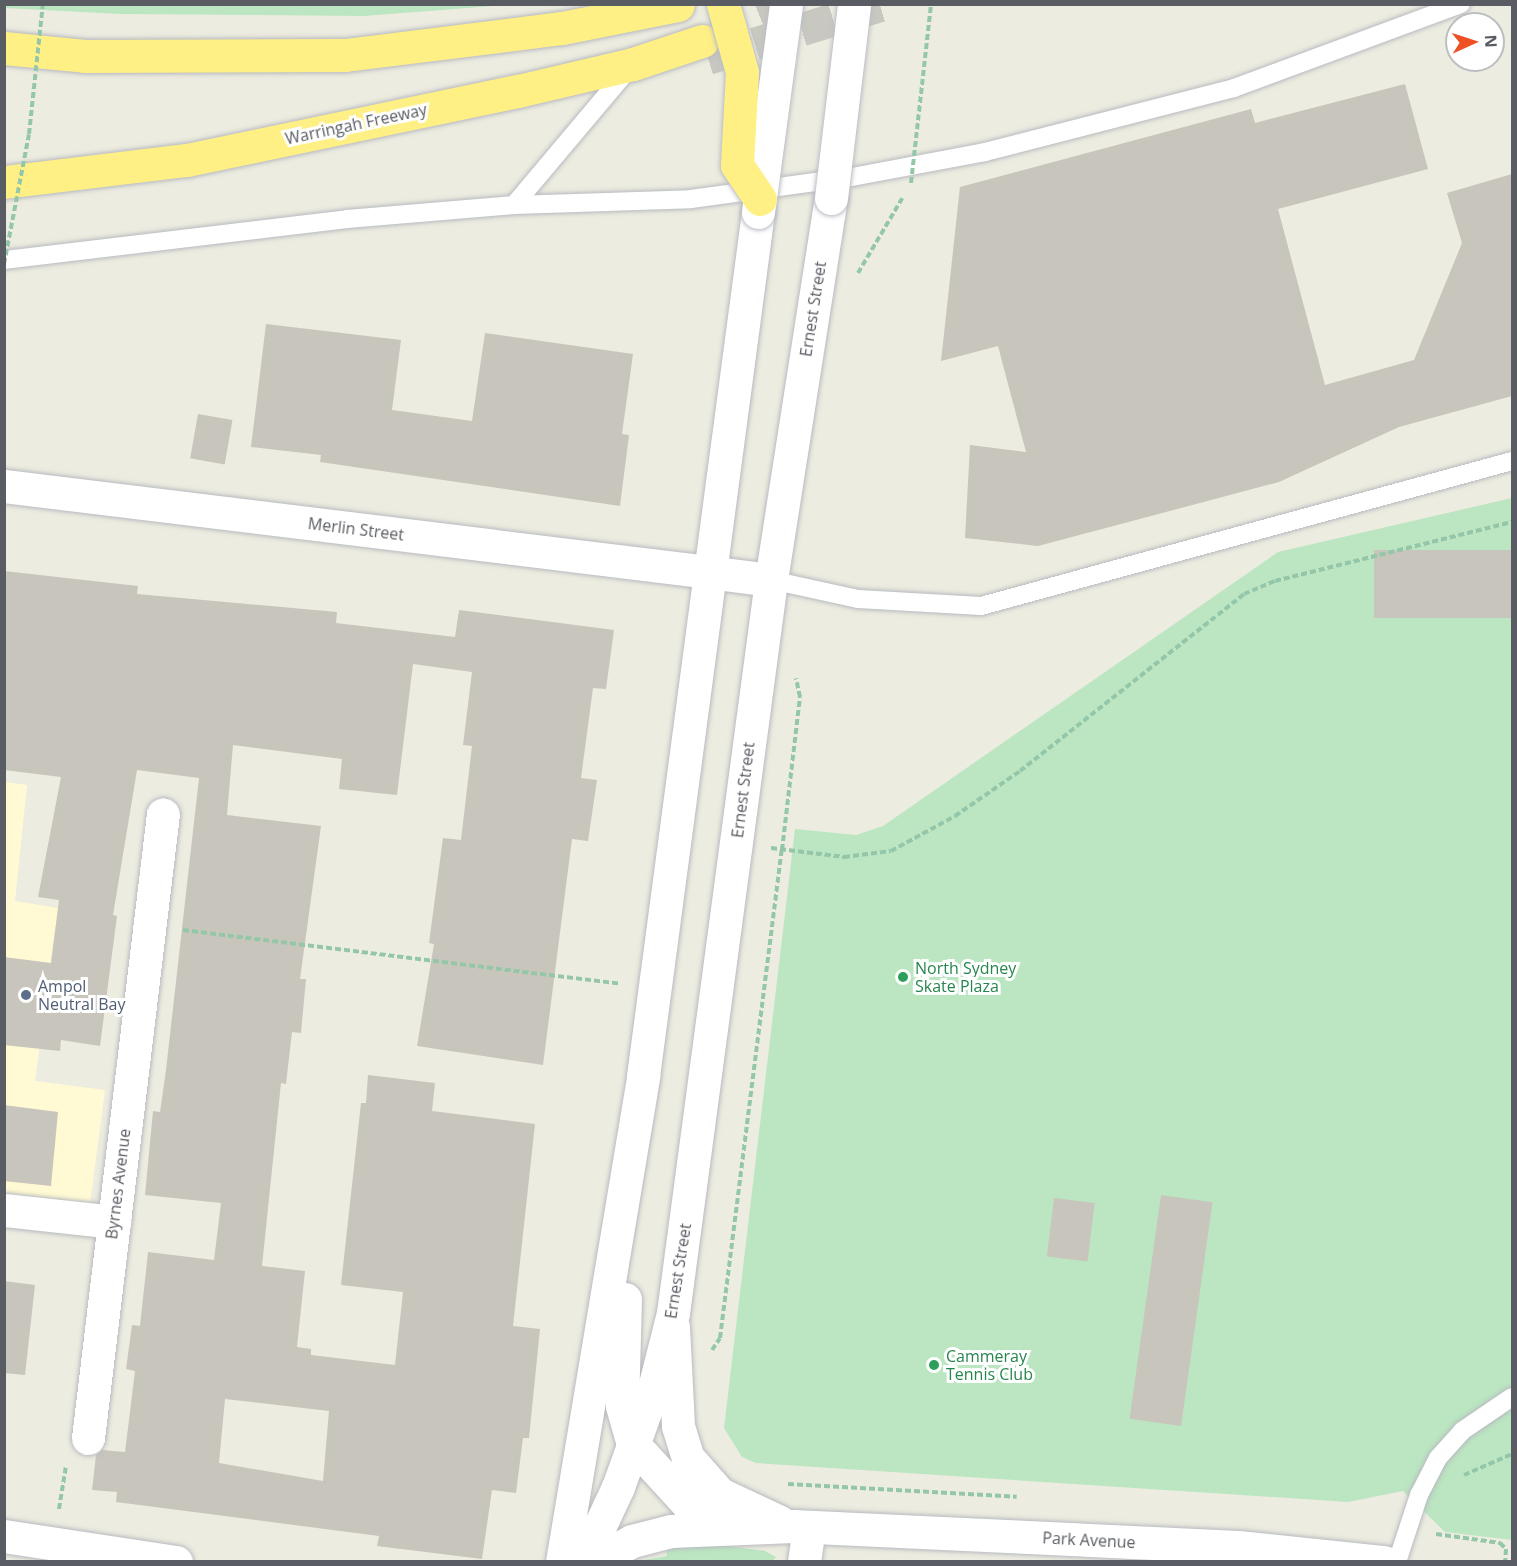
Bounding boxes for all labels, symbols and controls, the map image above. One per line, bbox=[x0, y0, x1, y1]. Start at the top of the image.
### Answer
north arrow bbox=[1445, 12, 1505, 72]
text: N bbox=[1480, 34, 1502, 48]
street label: Warringah Freeway bbox=[283, 100, 429, 148]
street label: Ernest Street bbox=[796, 260, 830, 358]
street label: Merlin Street bbox=[307, 514, 405, 544]
street label: Ernest Street bbox=[728, 741, 758, 839]
place label: North Sydney Skate Plaza bbox=[915, 958, 1016, 996]
marker: North Sydney Skate Plaza bbox=[896, 970, 910, 984]
place label: Ampol Neutral Bay bbox=[38, 976, 125, 1014]
marker: Ampol Neutral Bay bbox=[19, 988, 33, 1002]
street label: Byrnes Avenue bbox=[102, 1128, 134, 1240]
street label: Ernest Street bbox=[661, 1222, 695, 1320]
place label: Cammeray Tennis Club bbox=[946, 1346, 1033, 1384]
marker: Cammeray Tennis Club bbox=[927, 1358, 941, 1372]
street label: Park Avenue bbox=[1042, 1528, 1136, 1552]

